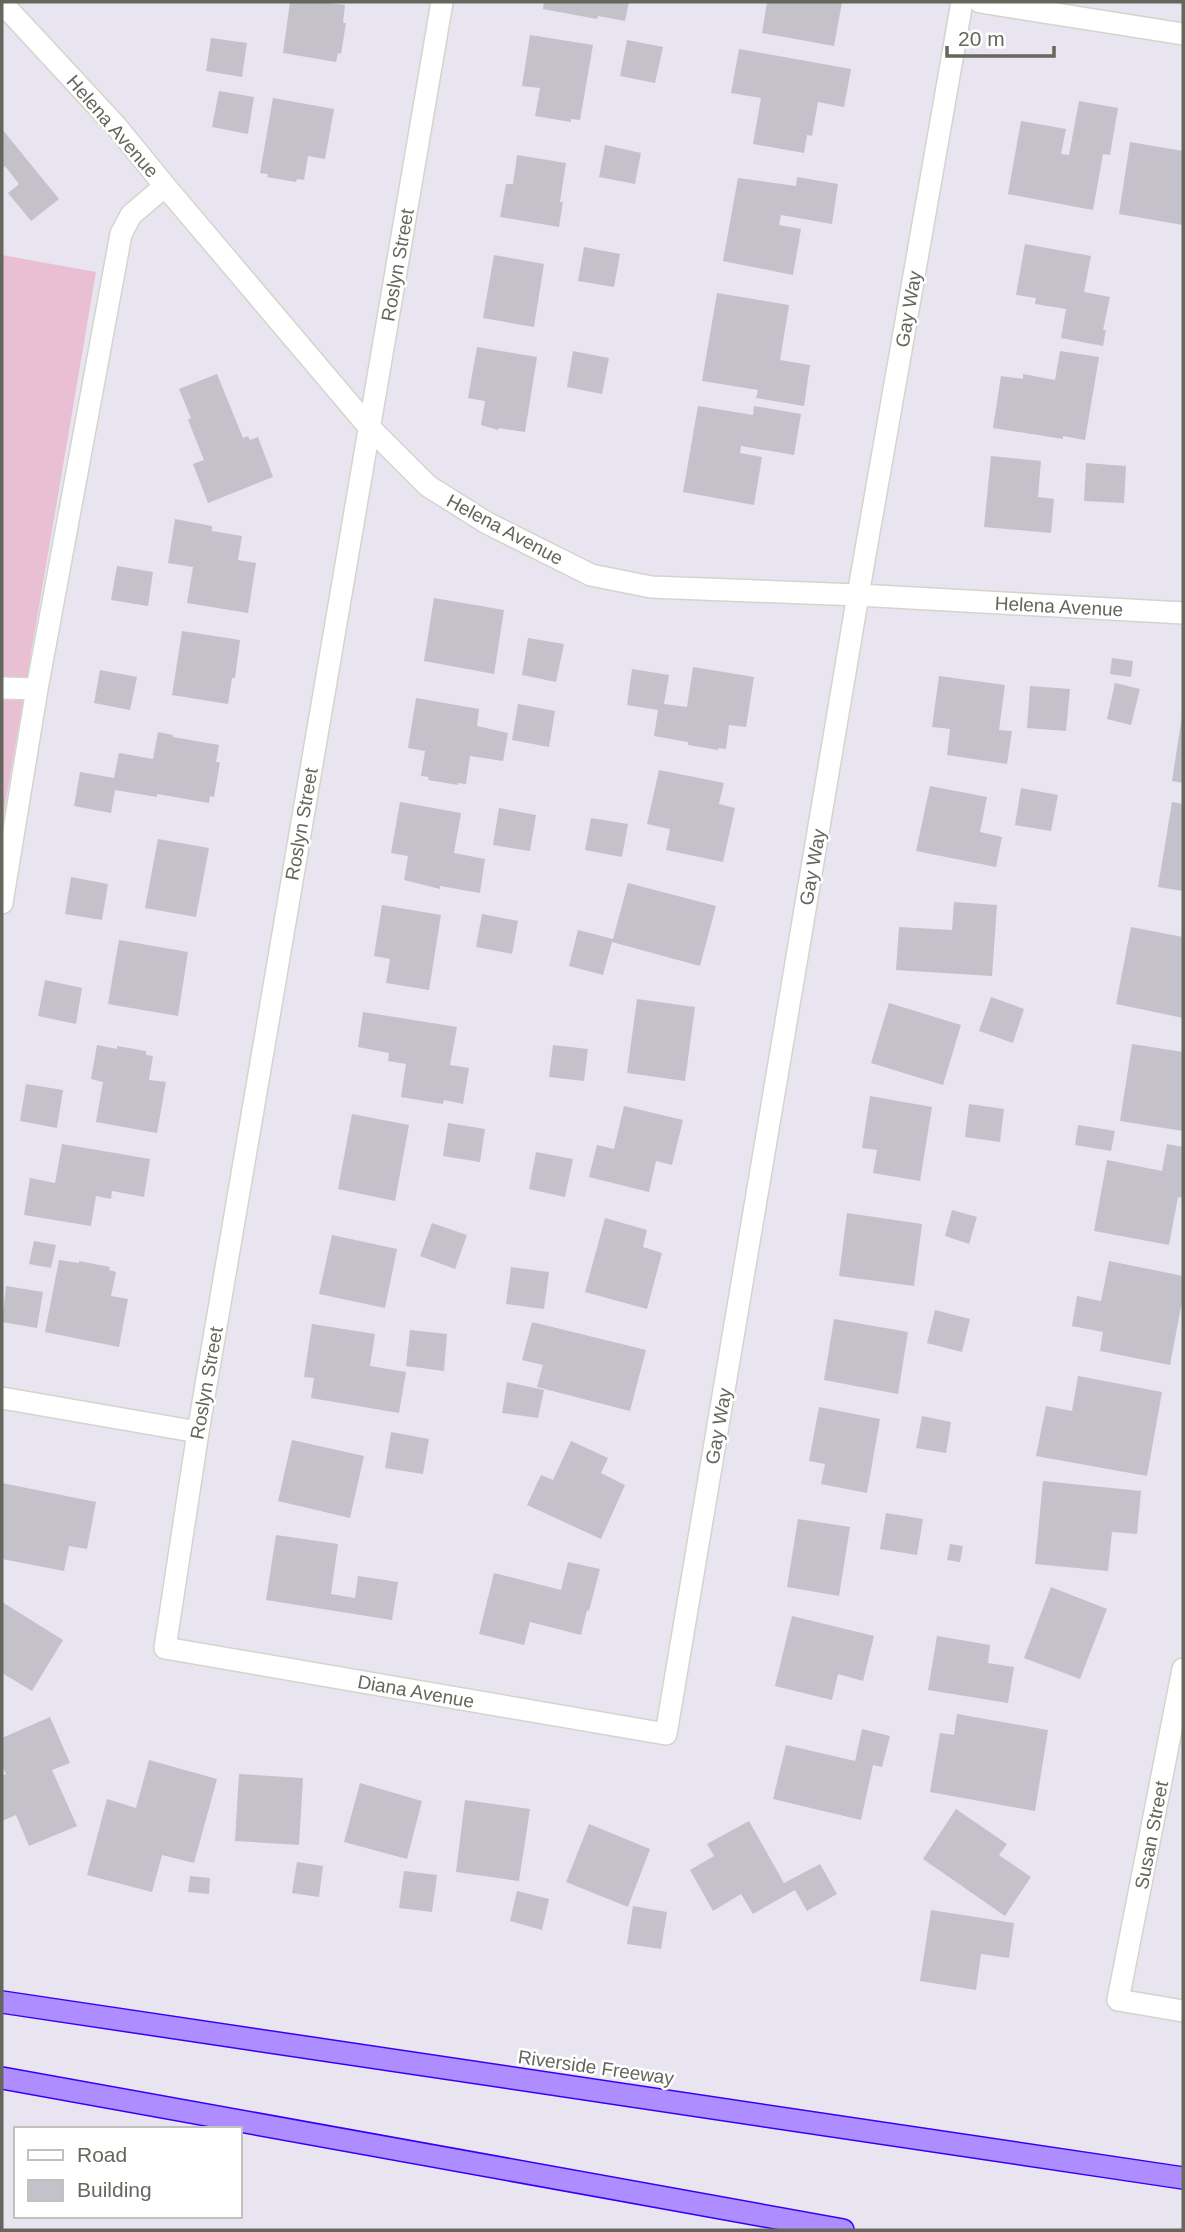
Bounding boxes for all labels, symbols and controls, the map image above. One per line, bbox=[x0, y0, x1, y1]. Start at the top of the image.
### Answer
scale bar bbox=[947, 14, 1054, 58]
text: 20 m bbox=[958, 27, 1005, 50]
street label: Helena Avenue bbox=[63, 71, 163, 182]
street label: Roslyn Street bbox=[377, 206, 418, 323]
street label: Gay Way bbox=[891, 269, 926, 349]
street label: Helena Avenue bbox=[443, 490, 566, 569]
street label: Helena Avenue bbox=[994, 593, 1124, 620]
street label: Roslyn Street bbox=[281, 765, 322, 882]
street label: Gay Way bbox=[795, 827, 830, 907]
street label: Roslyn Street bbox=[186, 1324, 227, 1441]
street label: Gay Way bbox=[701, 1386, 736, 1466]
street label: Diana Avenue bbox=[356, 1671, 476, 1712]
street label: Susan Street bbox=[1131, 1778, 1172, 1891]
street label: Riverside Freeway bbox=[517, 2046, 676, 2089]
legend bbox=[14, 2127, 242, 2218]
text: Road bbox=[77, 2143, 127, 2166]
text: Building bbox=[77, 2178, 152, 2201]

